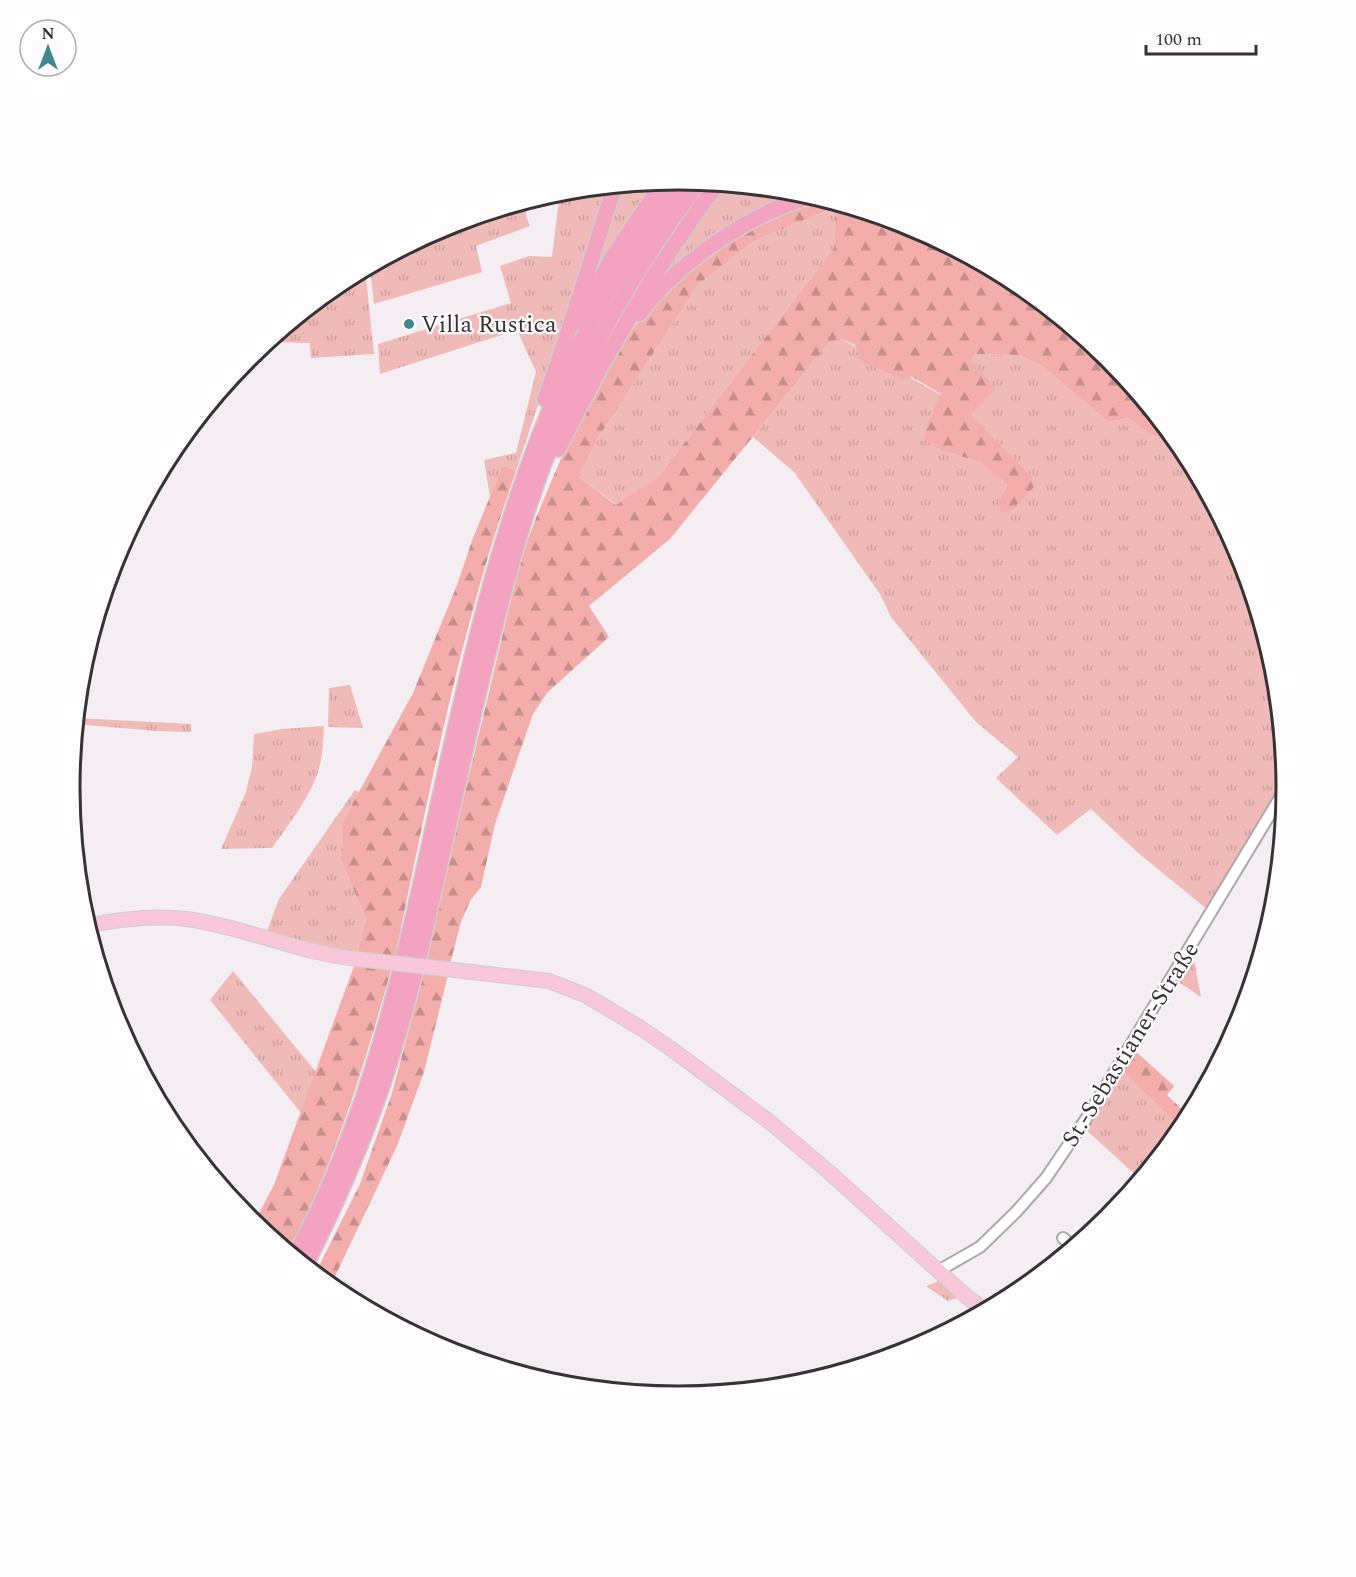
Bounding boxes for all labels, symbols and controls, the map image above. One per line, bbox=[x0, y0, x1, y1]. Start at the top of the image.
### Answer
north arrow bbox=[18, 18, 78, 78]
scale bar bbox=[1146, 18, 1256, 56]
text: N bbox=[41, 22, 55, 46]
text: 100 m bbox=[1155, 26, 1202, 53]
place label: Villa Rustica bbox=[421, 307, 557, 343]
marker: Villa Rustica bbox=[402, 317, 416, 331]
street label: St.-Sebastianer-Straße bbox=[1053, 935, 1209, 1154]

